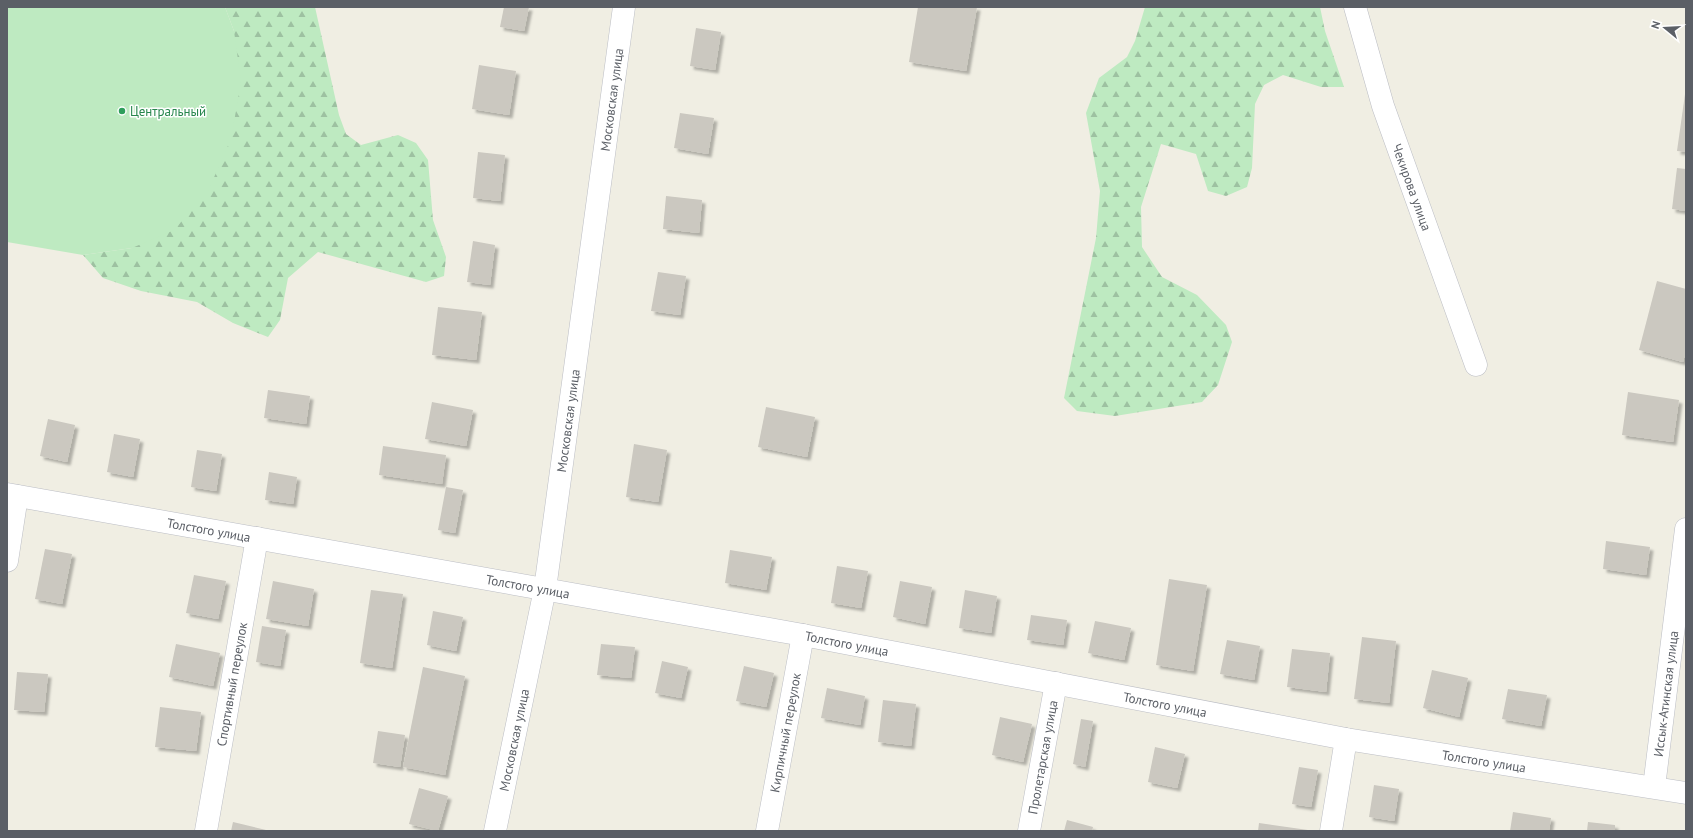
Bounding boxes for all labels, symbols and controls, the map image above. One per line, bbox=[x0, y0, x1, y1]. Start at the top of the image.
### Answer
north arrow bbox=[1645, 8, 1685, 48]
text: N bbox=[1648, 19, 1663, 31]
street label: Московская улица bbox=[596, 47, 627, 152]
place label: Центральный bbox=[130, 103, 206, 120]
marker: Центральный bbox=[117, 106, 127, 116]
street label: Чекирова улица bbox=[1389, 141, 1436, 233]
street label: Московская улица bbox=[552, 368, 583, 473]
street label: Толстого улица bbox=[166, 514, 252, 546]
street label: Толстого улица bbox=[485, 571, 571, 602]
street label: Спортивный переулок bbox=[212, 620, 251, 748]
street label: Толстого улица bbox=[804, 627, 890, 660]
street label: Иссык-Атинская улица bbox=[1649, 630, 1682, 758]
street label: Кирпичный переулок bbox=[766, 671, 805, 794]
street label: Московская улица bbox=[495, 687, 533, 793]
street label: Толстого улица bbox=[1122, 688, 1208, 721]
street label: Пролетарская улица bbox=[1024, 699, 1061, 816]
street label: Толстого улица bbox=[1441, 746, 1527, 776]

